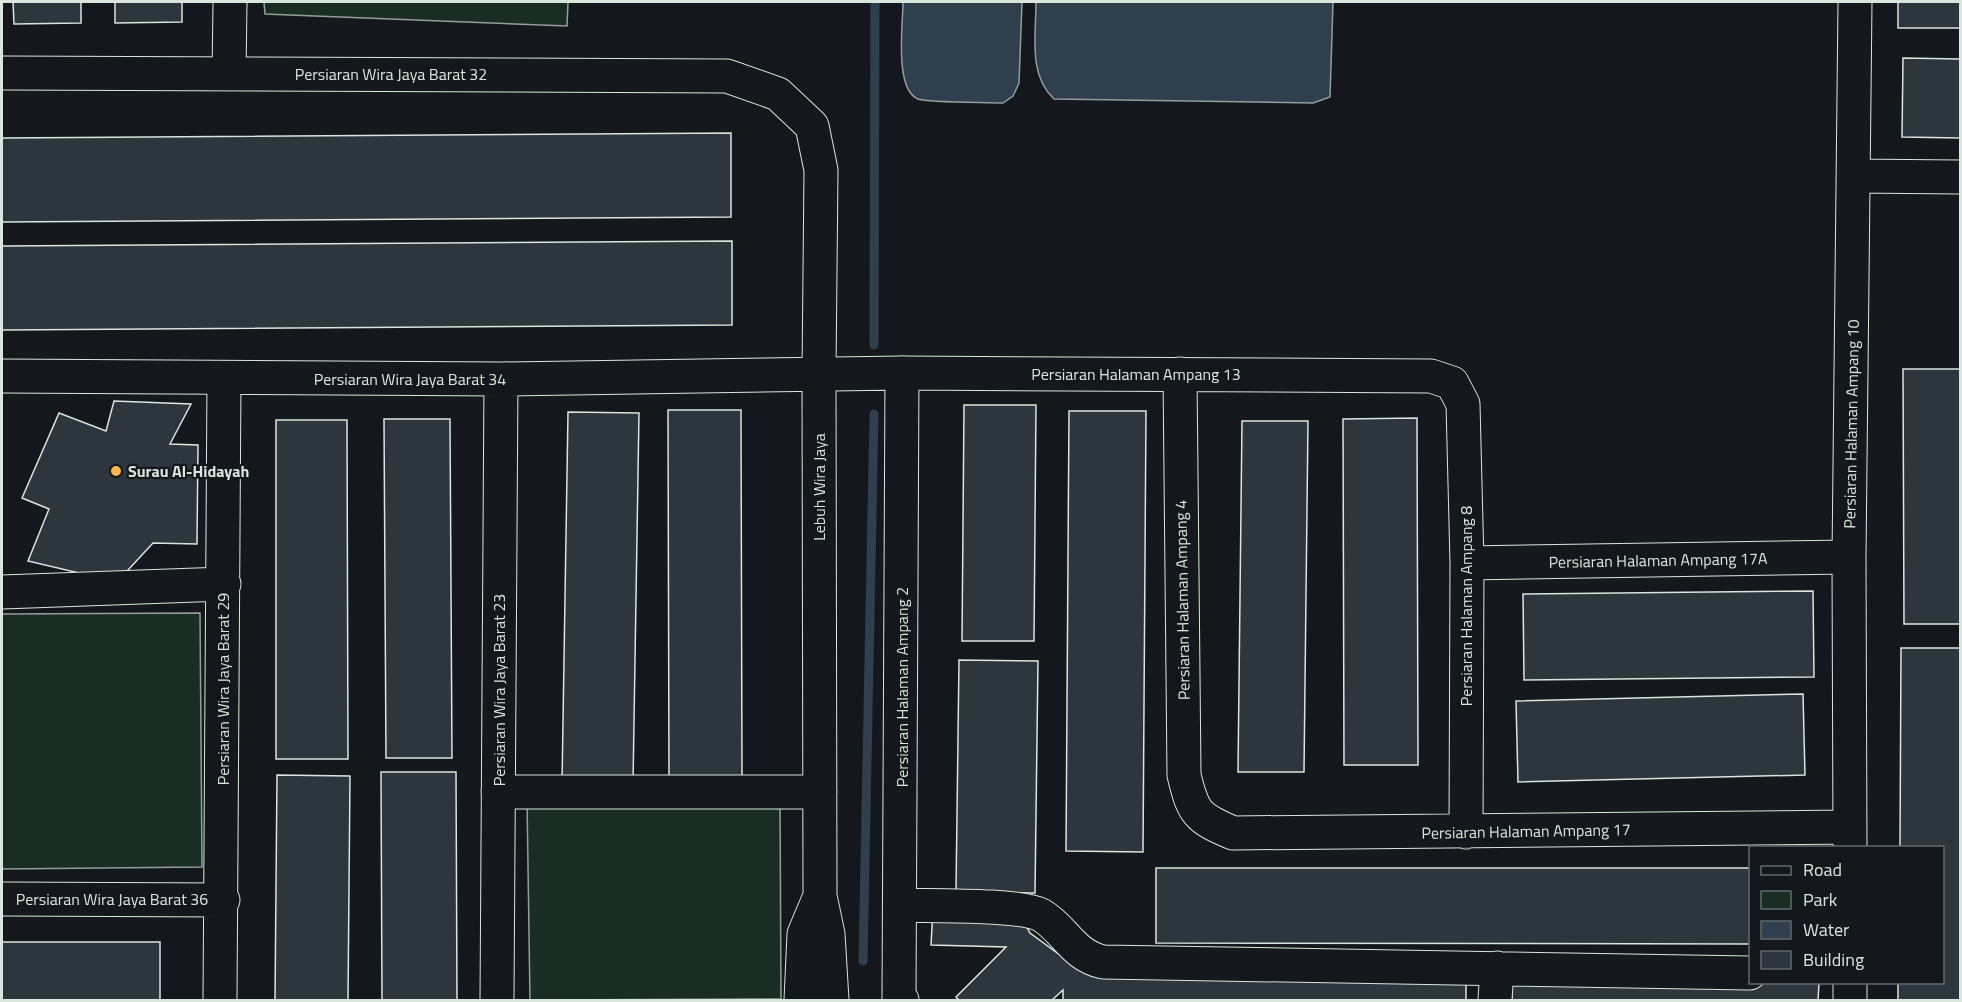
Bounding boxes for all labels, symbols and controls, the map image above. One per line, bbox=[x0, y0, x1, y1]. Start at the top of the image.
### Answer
street label: Persiaran Wira Jaya Barat 32 bbox=[295, 62, 487, 86]
street label: Persiaran Halaman Ampang 10 bbox=[1837, 319, 1865, 529]
street label: Persiaran Halaman Ampang 13 bbox=[1031, 362, 1241, 386]
street label: Persiaran Wira Jaya Barat 34 bbox=[314, 367, 506, 391]
street label: Lebuh Wira Jaya bbox=[807, 433, 831, 541]
place label: Surau Al-Hidayah bbox=[128, 459, 249, 483]
marker: Surau Al-Hidayah bbox=[109, 464, 123, 478]
street label: Persiaran Halaman Ampang 4 bbox=[1168, 500, 1196, 700]
street label: Persiaran Halaman Ampang 8 bbox=[1454, 506, 1478, 706]
street label: Persiaran Halaman Ampang 17A bbox=[1548, 546, 1768, 574]
street label: Persiaran Halaman Ampang 2 bbox=[890, 587, 914, 787]
street label: Persiaran Wira Jaya Barat 29 bbox=[211, 593, 235, 785]
street label: Persiaran Wira Jaya Barat 23 bbox=[487, 594, 511, 786]
street label: Persiaran Halaman Ampang 17 bbox=[1421, 817, 1631, 845]
legend bbox=[1749, 846, 1944, 984]
text: Road bbox=[1803, 856, 1842, 883]
text: Park bbox=[1803, 886, 1838, 913]
street label: Persiaran Wira Jaya Barat 36 bbox=[16, 887, 208, 911]
text: Water bbox=[1803, 916, 1849, 943]
text: Building bbox=[1803, 946, 1864, 973]

